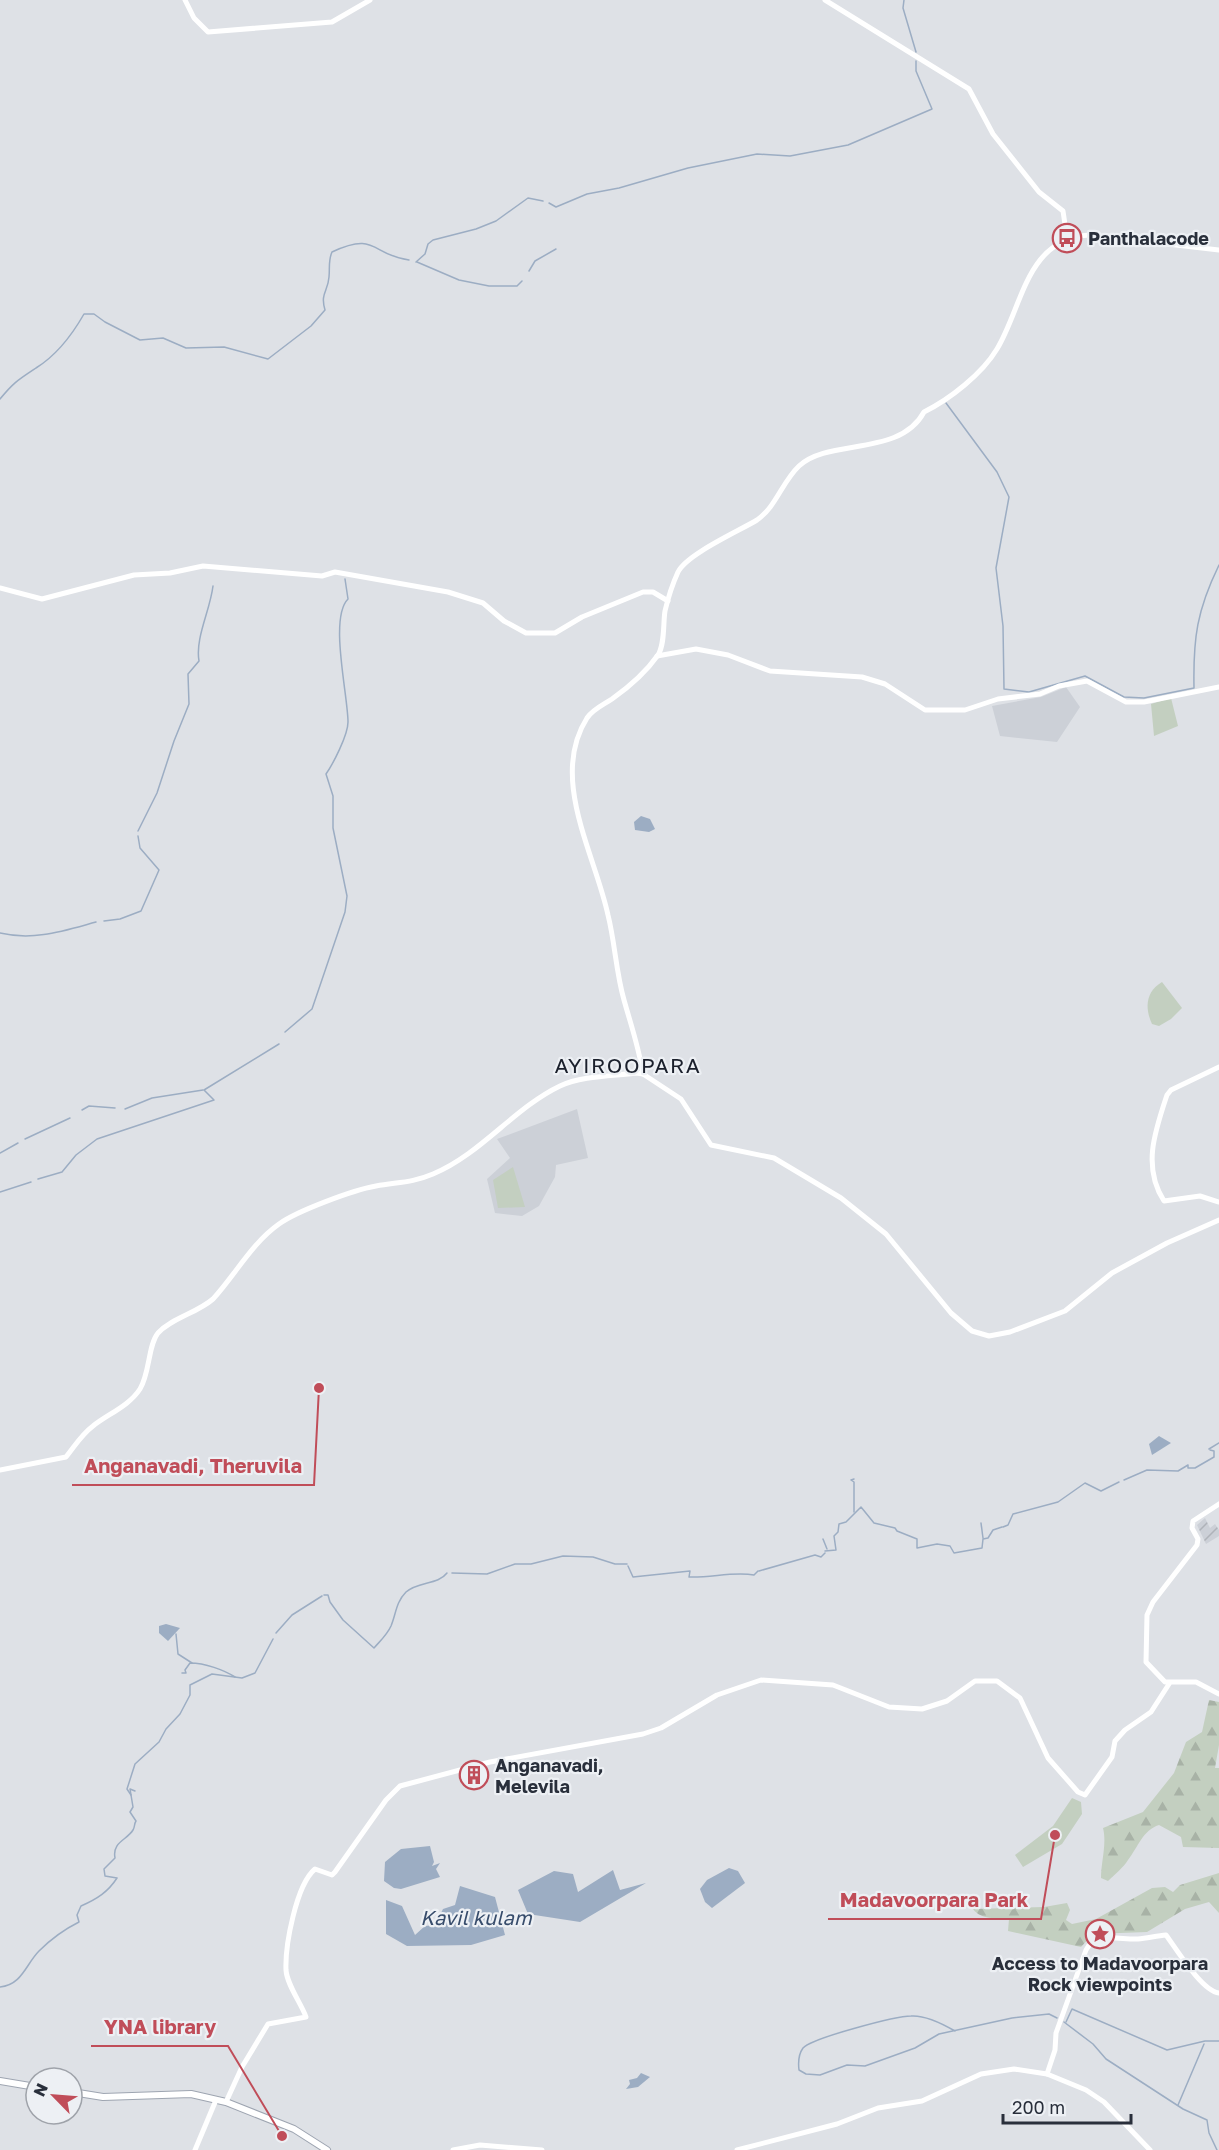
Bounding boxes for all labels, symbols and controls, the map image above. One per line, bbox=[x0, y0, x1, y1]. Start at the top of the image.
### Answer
bus stop icon: Panthalacode bbox=[1051, 222, 1083, 254]
place label: Panthalacode bbox=[1088, 227, 1209, 249]
district label: AYIROOPARA bbox=[555, 1052, 701, 1078]
callout: Anganavadi, Theruvila bbox=[72, 1447, 314, 1485]
text: Anganavadi, Theruvila bbox=[84, 1453, 302, 1477]
place label: Anganavadi, Melevila bbox=[495, 1754, 604, 1797]
building icon: Anganavadi, Melevila bbox=[458, 1759, 490, 1791]
callout: Madavoorpara Park bbox=[828, 1881, 1041, 1919]
text: Madavoorpara Park bbox=[840, 1887, 1029, 1911]
water label: Kavil kulam bbox=[420, 1905, 533, 1929]
place icon: Access to Madavoorpara Rock viewpoints bbox=[1084, 1918, 1116, 1950]
place label: Access to Madavoorpara Rock viewpoints bbox=[992, 1952, 1208, 1995]
callout: YNA library bbox=[91, 2008, 228, 2046]
text: YNA library bbox=[104, 2014, 216, 2038]
north arrow bbox=[24, 2066, 84, 2126]
text: N bbox=[29, 2080, 52, 2099]
scale bar bbox=[1003, 2087, 1130, 2125]
text: 200 m bbox=[1012, 2096, 1065, 2118]

